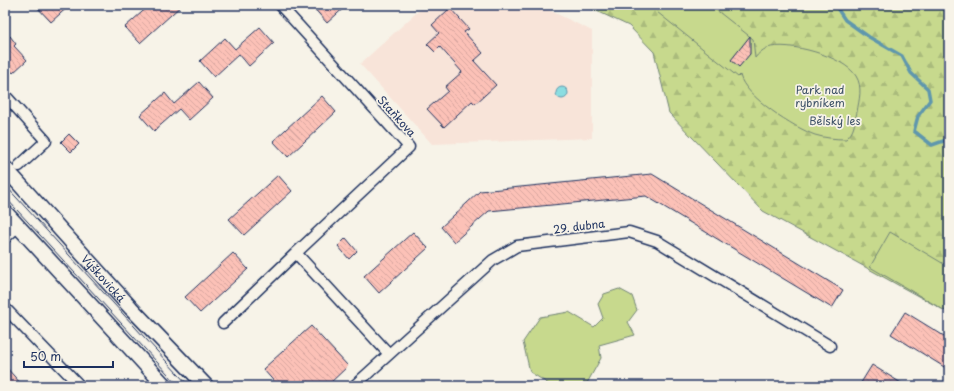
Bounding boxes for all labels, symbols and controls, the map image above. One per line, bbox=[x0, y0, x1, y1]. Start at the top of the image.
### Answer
park label: Park nad rybníkem bbox=[795, 81, 845, 111]
street label: Staňkova bbox=[374, 92, 420, 141]
park label: Bělský les bbox=[809, 112, 861, 129]
street label: 29. dubna bbox=[552, 214, 606, 238]
street label: Výškovická bbox=[78, 250, 130, 306]
scale bar bbox=[24, 343, 113, 369]
text: 50 m bbox=[30, 347, 61, 365]

